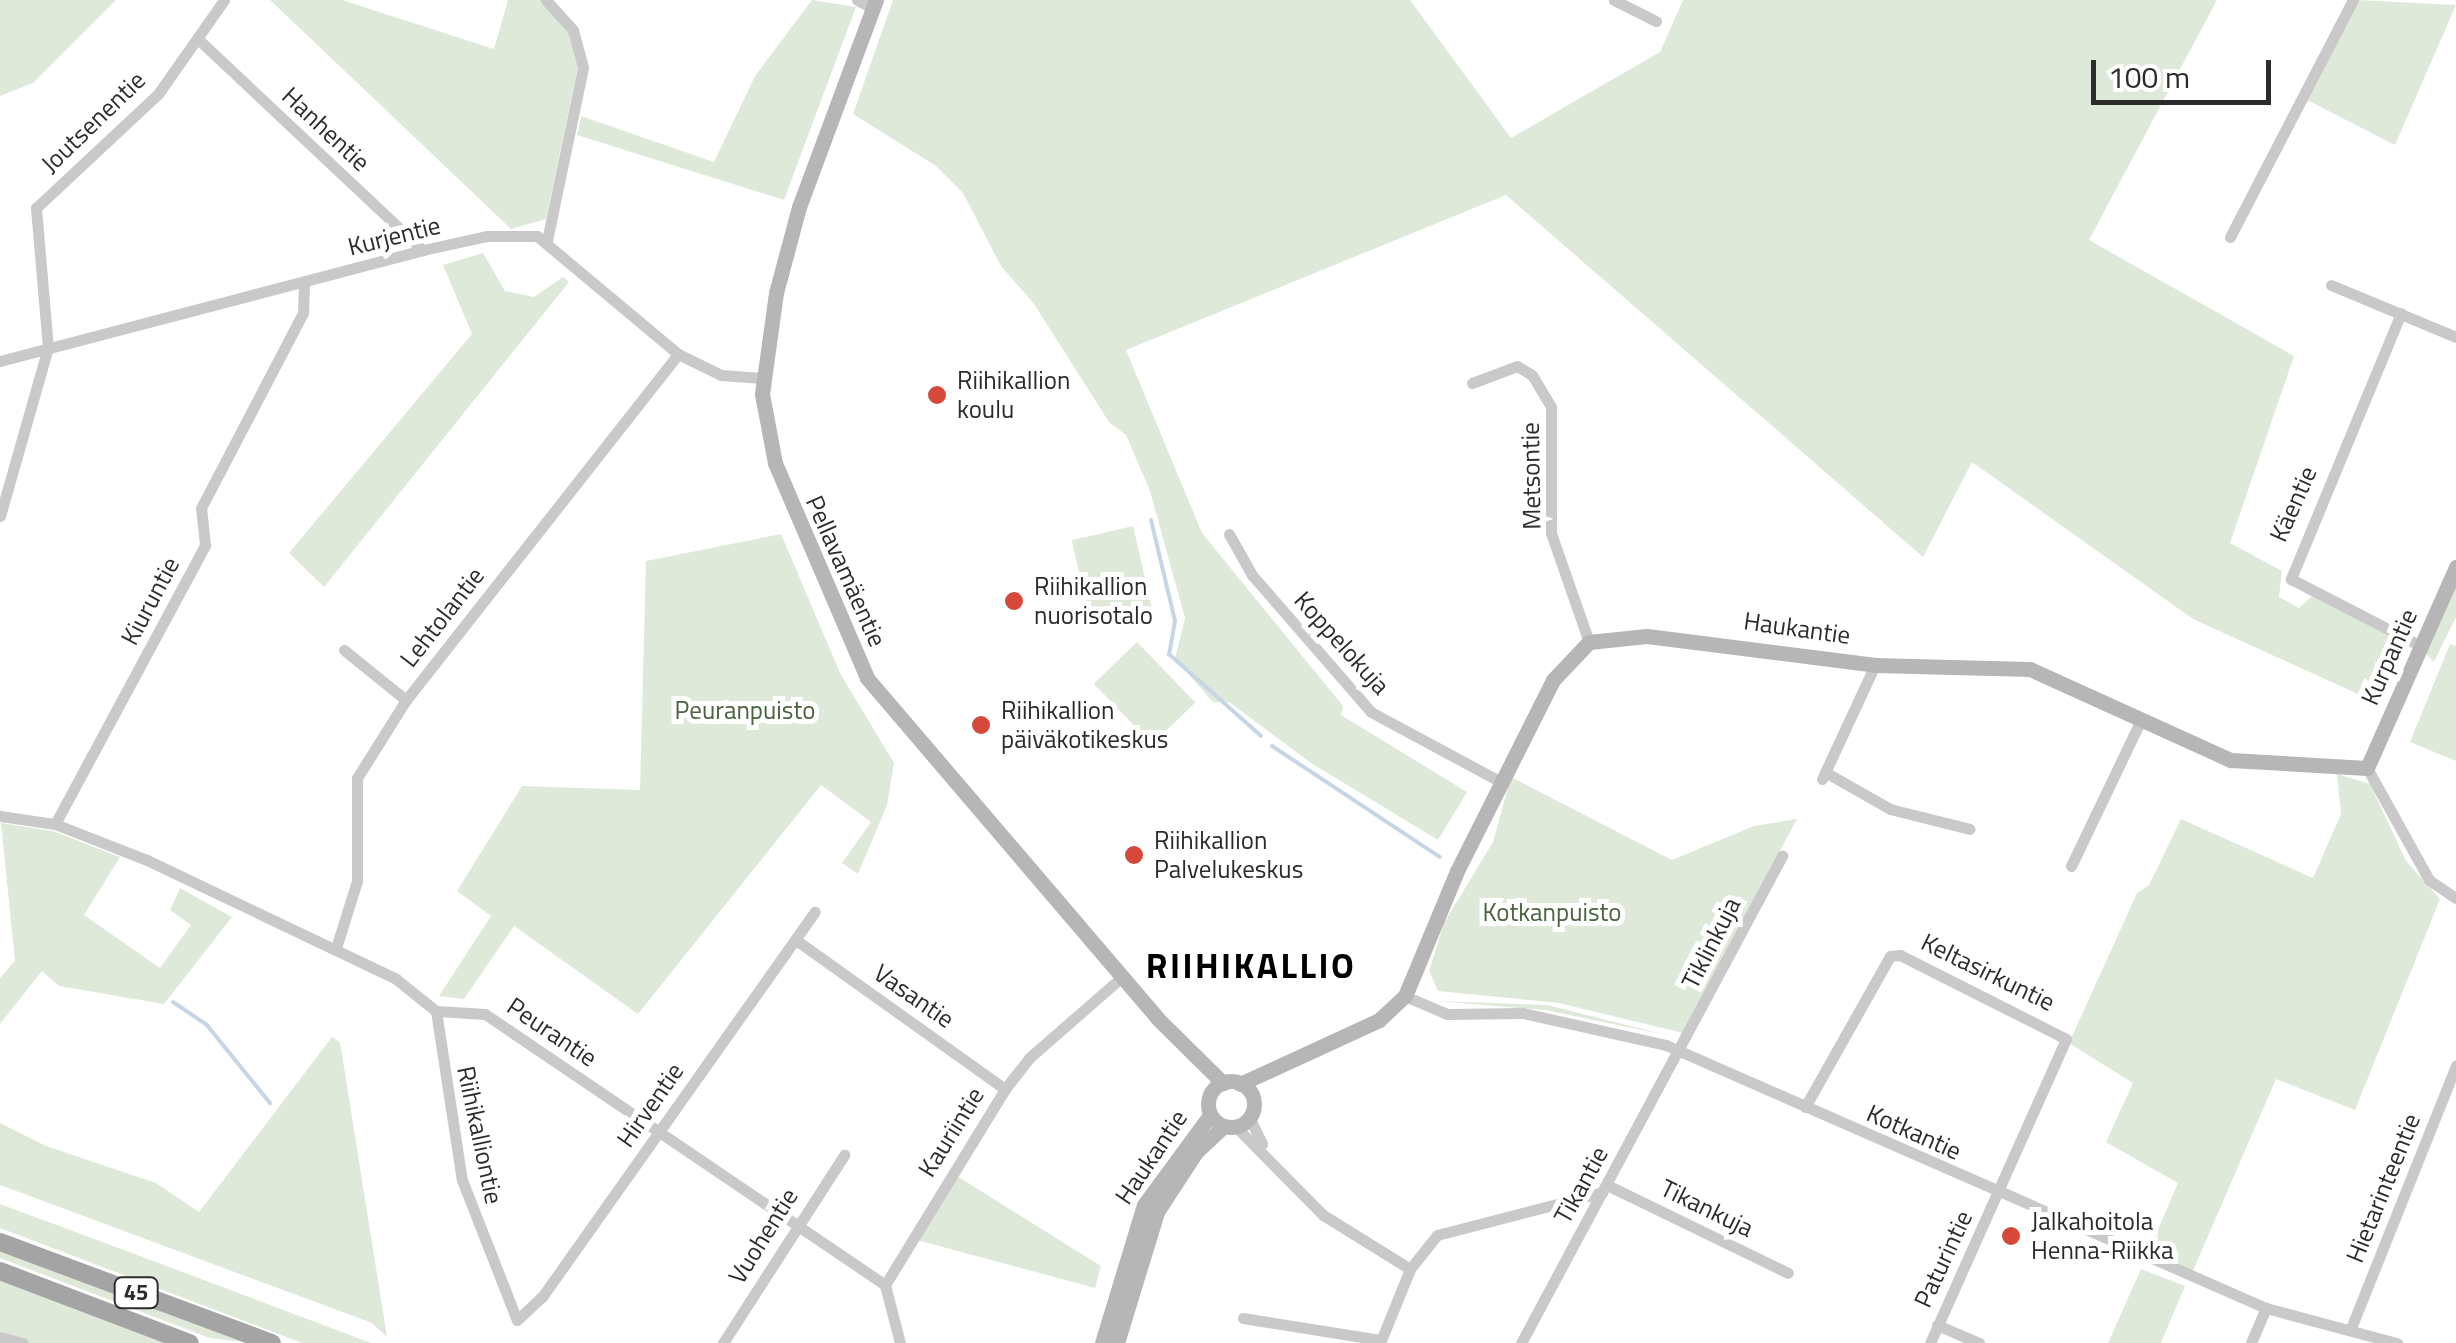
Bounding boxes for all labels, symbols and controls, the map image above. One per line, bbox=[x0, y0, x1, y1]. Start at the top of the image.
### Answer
scale bar bbox=[2096, 40, 2276, 102]
text: 100 m bbox=[2108, 54, 2190, 100]
street label: Joutsenentie bbox=[35, 65, 151, 179]
street label: Hanhentie bbox=[276, 81, 376, 177]
street label: Kurjentie bbox=[345, 210, 443, 262]
place label: Riihikallion koulu bbox=[957, 366, 1070, 425]
marker: Riihikallion koulu bbox=[926, 384, 948, 406]
street label: Metsontie bbox=[1515, 422, 1547, 530]
street label: Käentie bbox=[2263, 462, 2323, 546]
street label: Pellavamäentie bbox=[799, 491, 893, 651]
street label: Kiuruntie bbox=[114, 552, 186, 650]
street label: Lehtolantie bbox=[394, 561, 490, 673]
place label: Riihikallion nuorisotalo bbox=[1034, 572, 1153, 631]
street label: Koppelokuja bbox=[1288, 585, 1396, 701]
marker: Riihikallion nuorisotalo bbox=[1003, 590, 1025, 612]
street label: Kurpantie bbox=[2355, 604, 2423, 710]
street label: Haukantie bbox=[1742, 606, 1852, 650]
park label: Peuranpuisto bbox=[675, 695, 815, 725]
place label: Riihikallion päiväkotikeskus bbox=[1001, 696, 1168, 755]
marker: Riihikallion päiväkotikeskus bbox=[970, 714, 992, 736]
place label: Riihikallion Palvelukeskus bbox=[1154, 826, 1303, 885]
marker: Riihikallion Palvelukeskus bbox=[1123, 844, 1145, 866]
street label: Tiklinkuja bbox=[1675, 892, 1747, 994]
park label: Kotkanpuisto bbox=[1482, 897, 1622, 927]
street label: Keltasirkuntie bbox=[1916, 927, 2060, 1017]
district label: RIIHIKALLIO bbox=[1146, 944, 1356, 986]
street label: Vasantie bbox=[868, 958, 960, 1034]
street label: Peurantie bbox=[501, 991, 603, 1073]
street label: Hirventie bbox=[610, 1057, 690, 1153]
street label: Riihikalliontie bbox=[451, 1063, 509, 1207]
street label: Kauriintie bbox=[912, 1082, 990, 1182]
street label: Kotkantie bbox=[1862, 1098, 1966, 1166]
street label: Haukantie bbox=[1109, 1104, 1193, 1210]
street label: Hietarinteentie bbox=[2340, 1109, 2426, 1267]
street label: Tikantie bbox=[1548, 1141, 1614, 1229]
street label: Tikankuja bbox=[1656, 1173, 1758, 1243]
street label: Vuohentie bbox=[722, 1183, 804, 1289]
street label: Paturintie bbox=[1908, 1206, 1978, 1312]
place label: Jalkahoitola Henna-Riikka bbox=[2031, 1207, 2173, 1266]
marker: Jalkahoitola Henna-Riikka bbox=[2000, 1225, 2022, 1247]
road number: 45 bbox=[114, 1276, 158, 1310]

